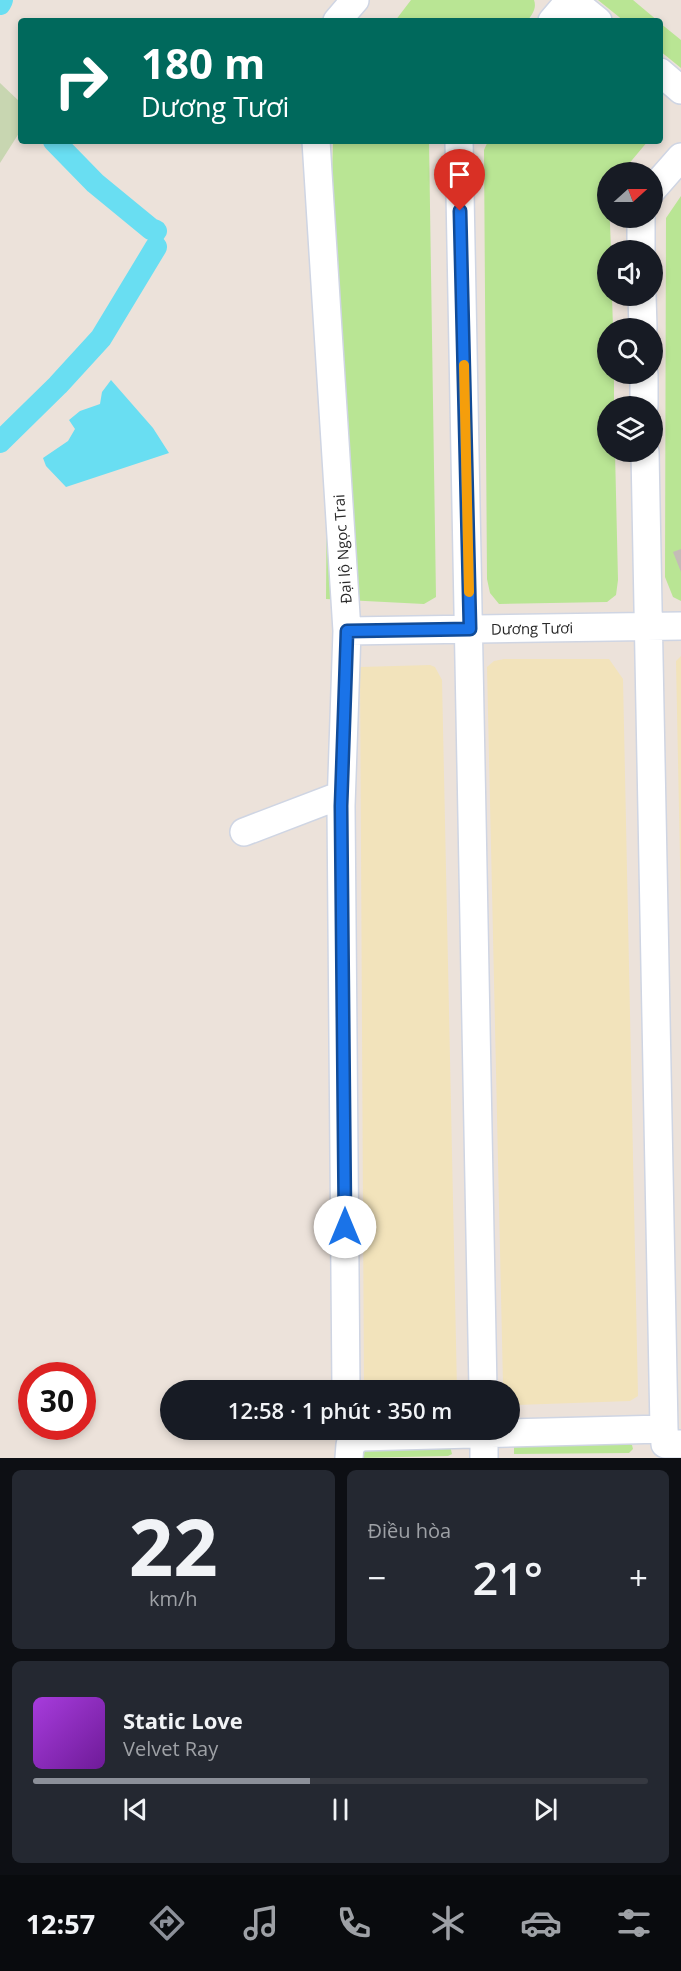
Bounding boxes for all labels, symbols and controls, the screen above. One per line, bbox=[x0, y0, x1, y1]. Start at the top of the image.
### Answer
text: 180 m bbox=[141, 34, 265, 91]
icon: right bbox=[42, 42, 120, 120]
text: Dương Tươi bbox=[141, 88, 289, 125]
pin bbox=[434, 149, 485, 211]
icon: arrive bbox=[443, 158, 476, 191]
north arrow bbox=[597, 162, 663, 228]
map controls bbox=[597, 162, 663, 462]
button: sound bbox=[597, 240, 663, 306]
button: search bbox=[597, 318, 663, 384]
button: layers bbox=[597, 396, 663, 462]
street label: Đại lộ Ngọc Trai bbox=[328, 494, 356, 604]
street label: Dương Tươi bbox=[491, 617, 573, 639]
position arrow bbox=[313, 1195, 377, 1259]
speed limit sign: 30 bbox=[18, 1362, 96, 1440]
text: 12:58 · 1 phút · 350 m bbox=[228, 1395, 452, 1425]
text: 22 bbox=[129, 1493, 218, 1599]
text: Điều hòa bbox=[368, 1517, 451, 1544]
text: 21° bbox=[472, 1547, 543, 1608]
text: − bbox=[368, 1555, 386, 1600]
text: + bbox=[629, 1555, 648, 1600]
text: km/h bbox=[149, 1585, 198, 1612]
text: Static Love bbox=[123, 1705, 243, 1735]
text: Velvet Ray bbox=[123, 1735, 218, 1762]
icon: previous bbox=[119, 1793, 152, 1826]
icon: pause bbox=[324, 1793, 357, 1826]
icon: next bbox=[529, 1793, 562, 1826]
icon: directions bbox=[146, 1902, 188, 1944]
icon: music bbox=[240, 1902, 282, 1944]
icon: phone bbox=[333, 1902, 375, 1944]
icon: climate bbox=[427, 1902, 469, 1944]
icon: car bbox=[520, 1902, 562, 1944]
icon: filters bbox=[613, 1902, 655, 1944]
text: 12:57 bbox=[26, 1905, 95, 1942]

